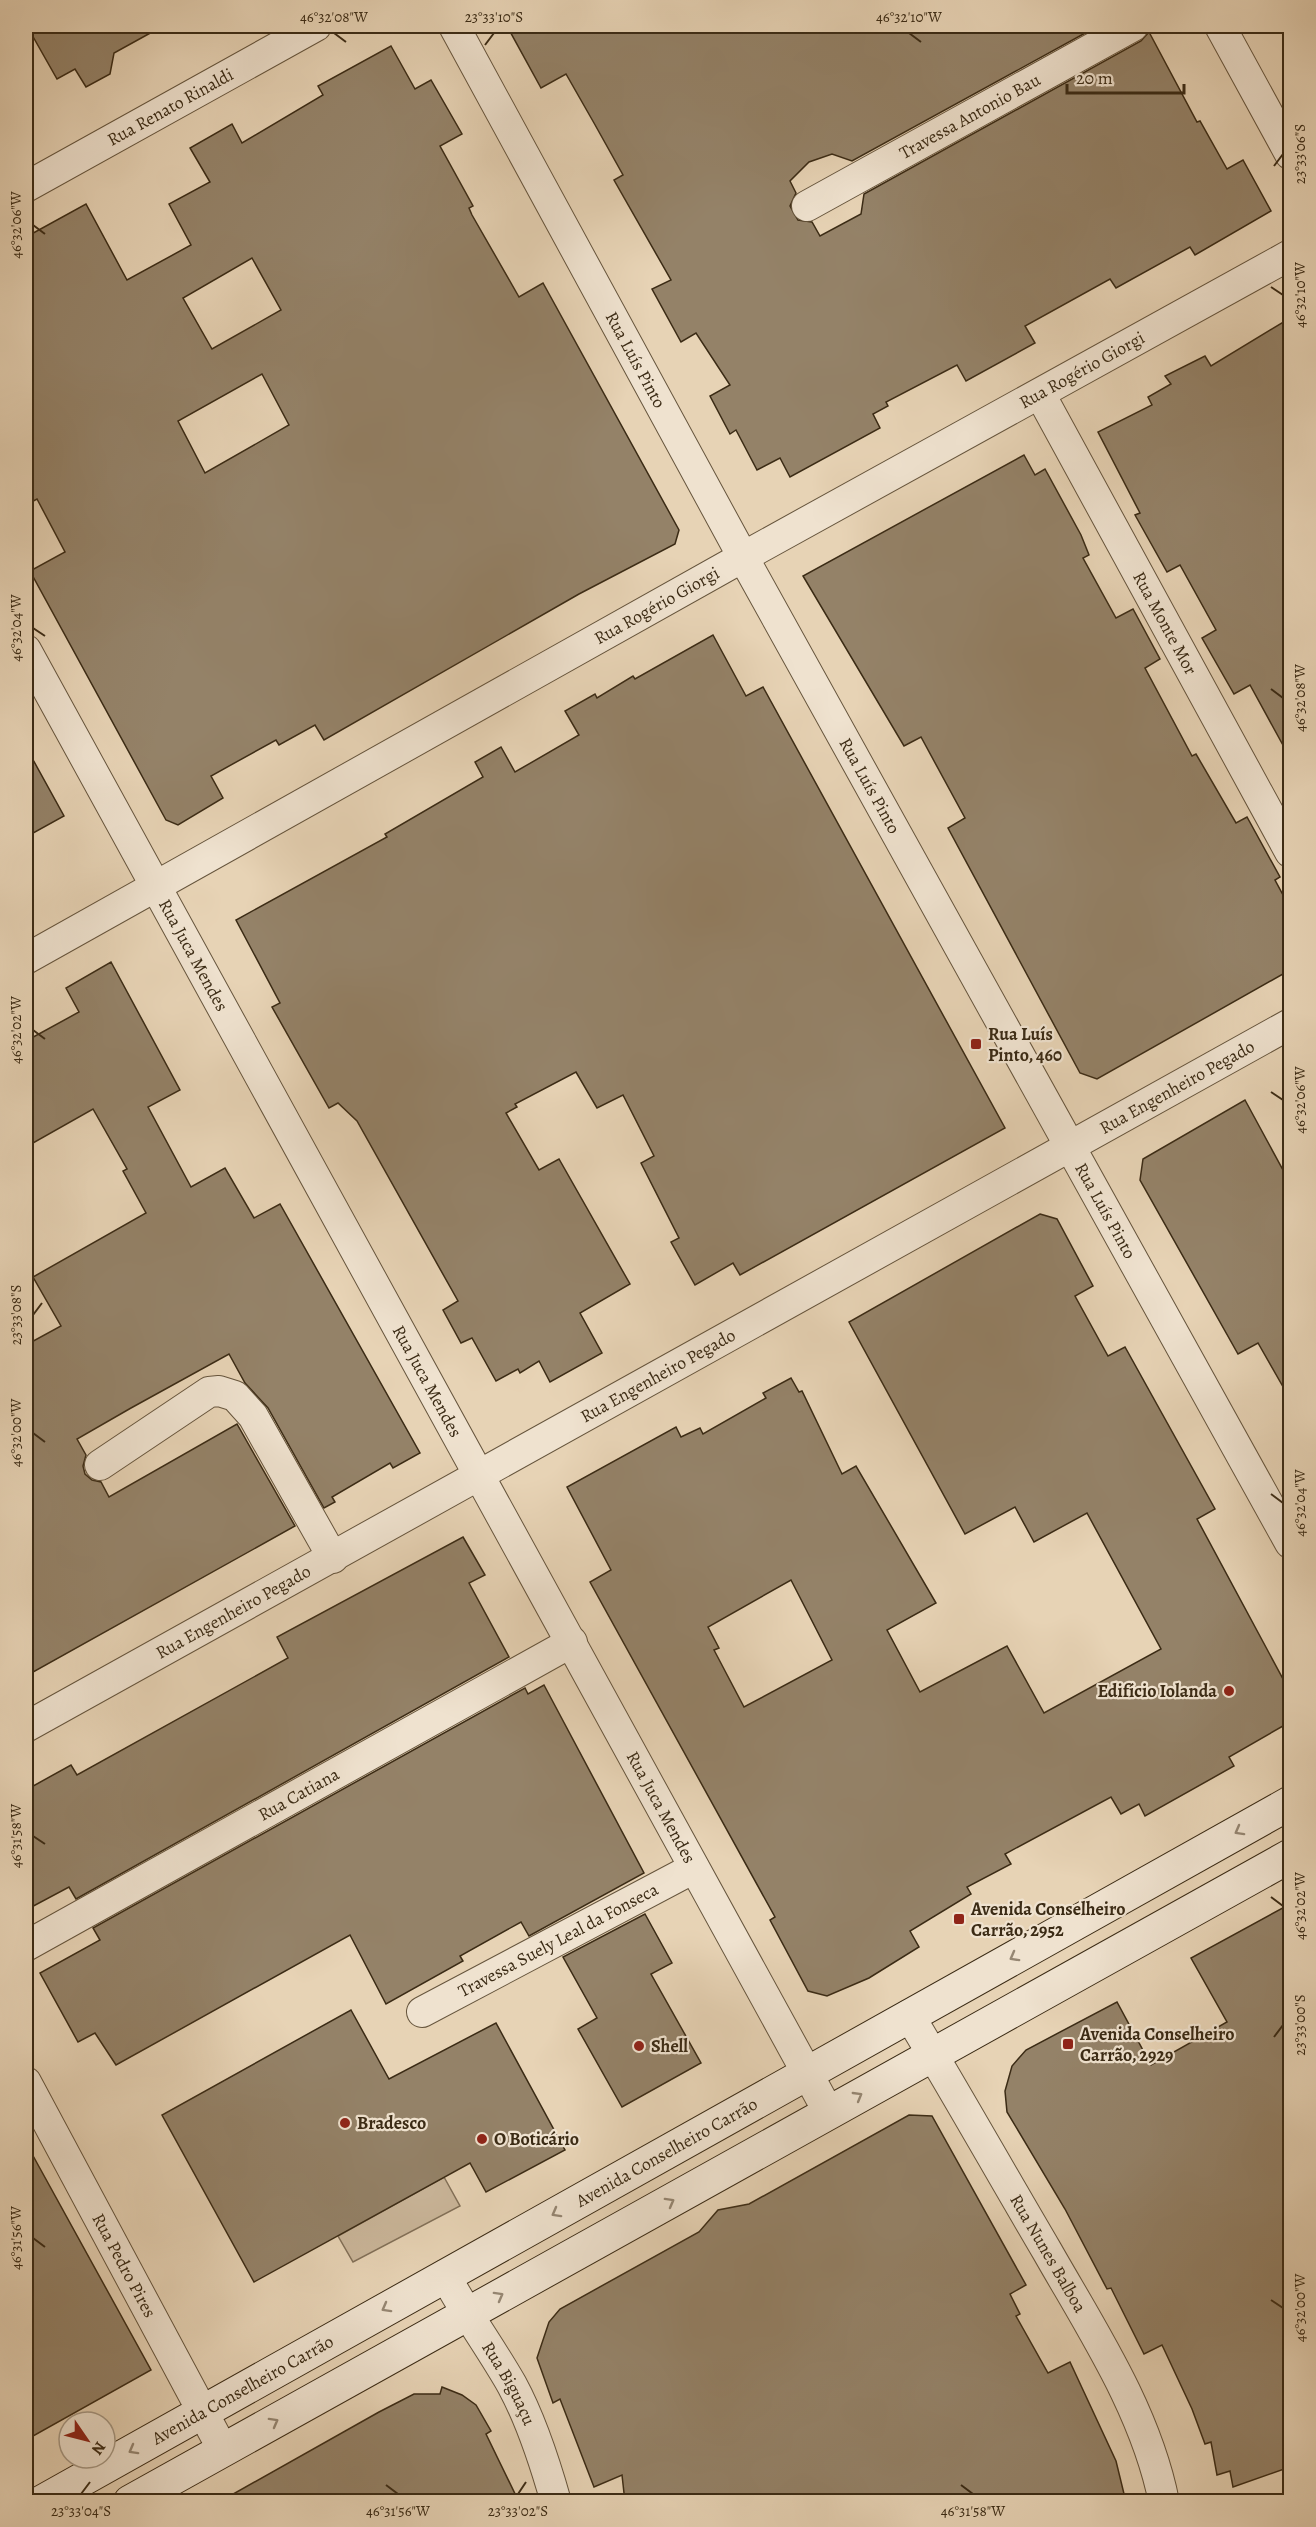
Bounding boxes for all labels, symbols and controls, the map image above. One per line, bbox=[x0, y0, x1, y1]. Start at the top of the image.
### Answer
text: 46°32'08"W bbox=[300, 7, 368, 27]
text: 23°33'10"S bbox=[465, 7, 523, 27]
text: 46°32'10"W bbox=[876, 7, 942, 27]
scale bar bbox=[1067, 57, 1184, 95]
street label: Rua Renato Rinaldi bbox=[103, 62, 238, 152]
text: 20 m bbox=[1076, 66, 1113, 90]
street label: Travessa Antonio Bau bbox=[895, 67, 1045, 165]
text: 23°33'06"S bbox=[1290, 124, 1310, 184]
text: 46°32'06"W bbox=[6, 191, 26, 259]
text: 46°32'10"W bbox=[1290, 262, 1310, 328]
street label: Rua Luís Pinto bbox=[600, 307, 672, 412]
street label: Rua Rogério Giorgi bbox=[1015, 326, 1149, 414]
street label: Rua Rogério Giorgi bbox=[590, 561, 724, 650]
street label: Rua Monte Mor bbox=[1127, 567, 1203, 679]
text: 46°32'04"W bbox=[6, 594, 26, 662]
text: 46°32'08"W bbox=[1290, 664, 1310, 732]
street label: Rua Luís Pinto bbox=[833, 733, 906, 838]
street label: Rua Juca Mendes bbox=[153, 895, 234, 1015]
text: 46°32'02"W bbox=[6, 996, 26, 1064]
place label: Rua Luís Pinto, 460 bbox=[988, 1022, 1062, 1067]
street label: Rua Engenheiro Pegado bbox=[1095, 1034, 1259, 1140]
marker: Rua Luís Pinto, 460 bbox=[969, 1037, 983, 1051]
text: 46°32'06"W bbox=[1290, 1066, 1310, 1134]
street label: Rua Luís Pinto bbox=[1069, 1158, 1142, 1263]
text: 23°33'08"S bbox=[6, 1285, 26, 1345]
street label: Rua Juca Mendes bbox=[387, 1321, 468, 1441]
street label: Rua Engenheiro Pegado bbox=[576, 1323, 740, 1428]
text: 46°32'00"W bbox=[6, 1399, 26, 1467]
text: 46°32'04"W bbox=[1290, 1469, 1310, 1537]
street label: Rua Engenheiro Pegado bbox=[151, 1559, 315, 1665]
place label: Edifício Iolanda bbox=[1097, 1679, 1217, 1703]
marker: Edifício Iolanda bbox=[1222, 1684, 1236, 1698]
street label: Rua Juca Mendes bbox=[621, 1747, 702, 1868]
street label: Rua Catiana bbox=[254, 1762, 344, 1826]
text: 46°31'58"W bbox=[6, 1804, 26, 1868]
one-way arrow bbox=[1235, 1824, 1246, 1835]
text: 46°32'02"W bbox=[1290, 1872, 1310, 1940]
street label: Travessa Suely Leal da Fonseca bbox=[454, 1877, 663, 2003]
place label: Avenida Conselheiro Carrão, 2952 bbox=[970, 1897, 1126, 1942]
marker: Avenida Conselheiro Carrão, 2952 bbox=[952, 1912, 966, 1926]
one-way arrow bbox=[1010, 1950, 1020, 1961]
text: 23°33'00"S bbox=[1290, 1994, 1310, 2056]
place label: Avenida Conselheiro Carrão, 2929 bbox=[1079, 2022, 1235, 2067]
place label: Shell bbox=[651, 2034, 688, 2058]
marker: Avenida Conselheiro Carrão, 2929 bbox=[1061, 2037, 1075, 2051]
marker: Shell bbox=[632, 2039, 646, 2053]
street label: Avenida Conselheiro Carrão bbox=[571, 2092, 762, 2213]
one-way arrow bbox=[852, 2092, 862, 2104]
place label: Bradesco bbox=[357, 2111, 426, 2135]
marker: Bradesco bbox=[338, 2116, 352, 2130]
place label: O Boticário bbox=[494, 2127, 579, 2151]
marker: O Boticário bbox=[475, 2132, 489, 2146]
street label: Rua Nunes Balboa bbox=[1004, 2190, 1093, 2318]
one-way arrow bbox=[663, 2198, 674, 2209]
text: 46°31'56"W bbox=[6, 2206, 26, 2270]
one-way arrow bbox=[552, 2206, 562, 2217]
street label: Rua Pedro Pires bbox=[86, 2209, 162, 2322]
text: 46°32'00"W bbox=[1290, 2274, 1310, 2342]
one-way arrow bbox=[493, 2292, 503, 2304]
one-way arrow bbox=[382, 2301, 392, 2312]
street label: Avenida Conselheiro Carrão bbox=[147, 2329, 338, 2451]
street label: Rua Biguaçu bbox=[476, 2337, 541, 2429]
north arrow bbox=[57, 2410, 117, 2470]
one-way arrow bbox=[268, 2418, 278, 2429]
text: N bbox=[86, 2437, 111, 2459]
one-way arrow bbox=[129, 2443, 139, 2454]
text: 23°33'04"S bbox=[51, 2501, 111, 2521]
text: 46°31'56"W bbox=[366, 2501, 430, 2521]
text: 23°33'02"S bbox=[488, 2501, 548, 2521]
text: 46°31'58"W bbox=[941, 2501, 1005, 2521]

